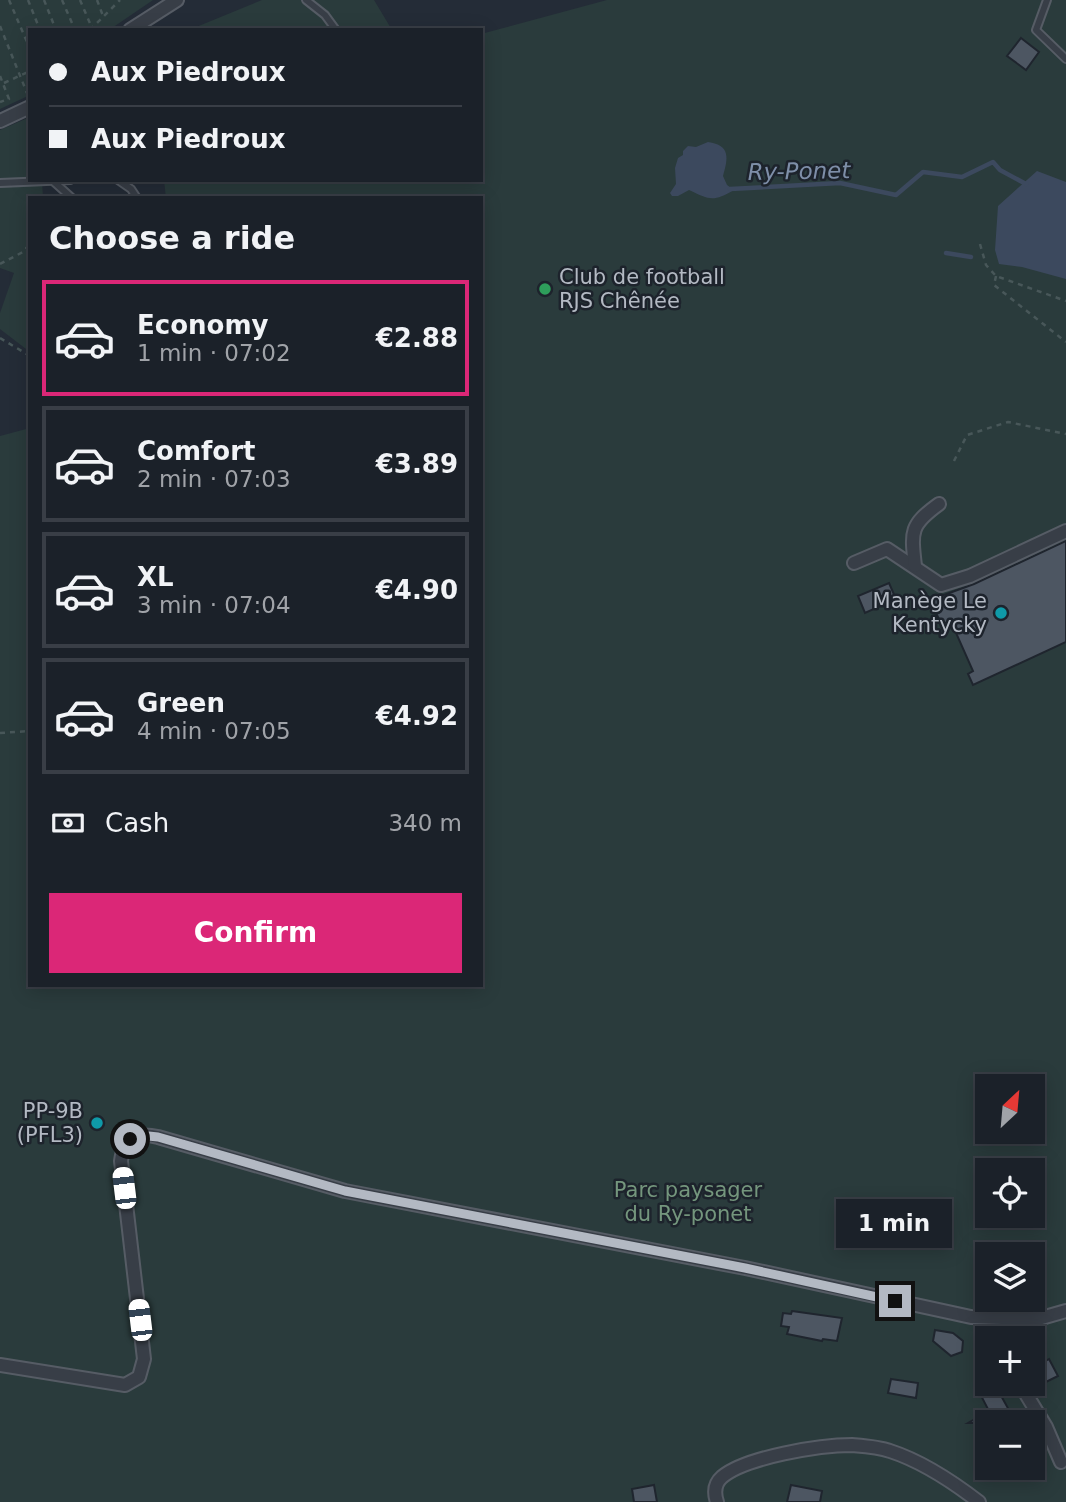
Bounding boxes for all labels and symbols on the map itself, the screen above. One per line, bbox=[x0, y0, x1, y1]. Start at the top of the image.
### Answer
water label: Ry-Ponet bbox=[747, 157, 852, 185]
place label: Club de football RJS Chênée bbox=[559, 265, 725, 313]
marker: Club de football RJS Chênée bbox=[537, 281, 553, 297]
place label: Manège Le Kentycky bbox=[873, 589, 987, 637]
marker: Manège Le Kentycky bbox=[993, 605, 1009, 621]
north arrow bbox=[975, 1074, 1045, 1144]
place label: PP-9B (PFL3) bbox=[17, 1099, 83, 1147]
marker: PP-9B (PFL3) bbox=[89, 1115, 105, 1131]
route start bbox=[114, 1123, 146, 1155]
car bbox=[112, 1166, 137, 1210]
park label: Parc paysager du Ry-ponet bbox=[614, 1178, 763, 1226]
callout: 1 min bbox=[837, 1200, 953, 1248]
route end bbox=[879, 1285, 911, 1317]
car bbox=[128, 1298, 153, 1342]

